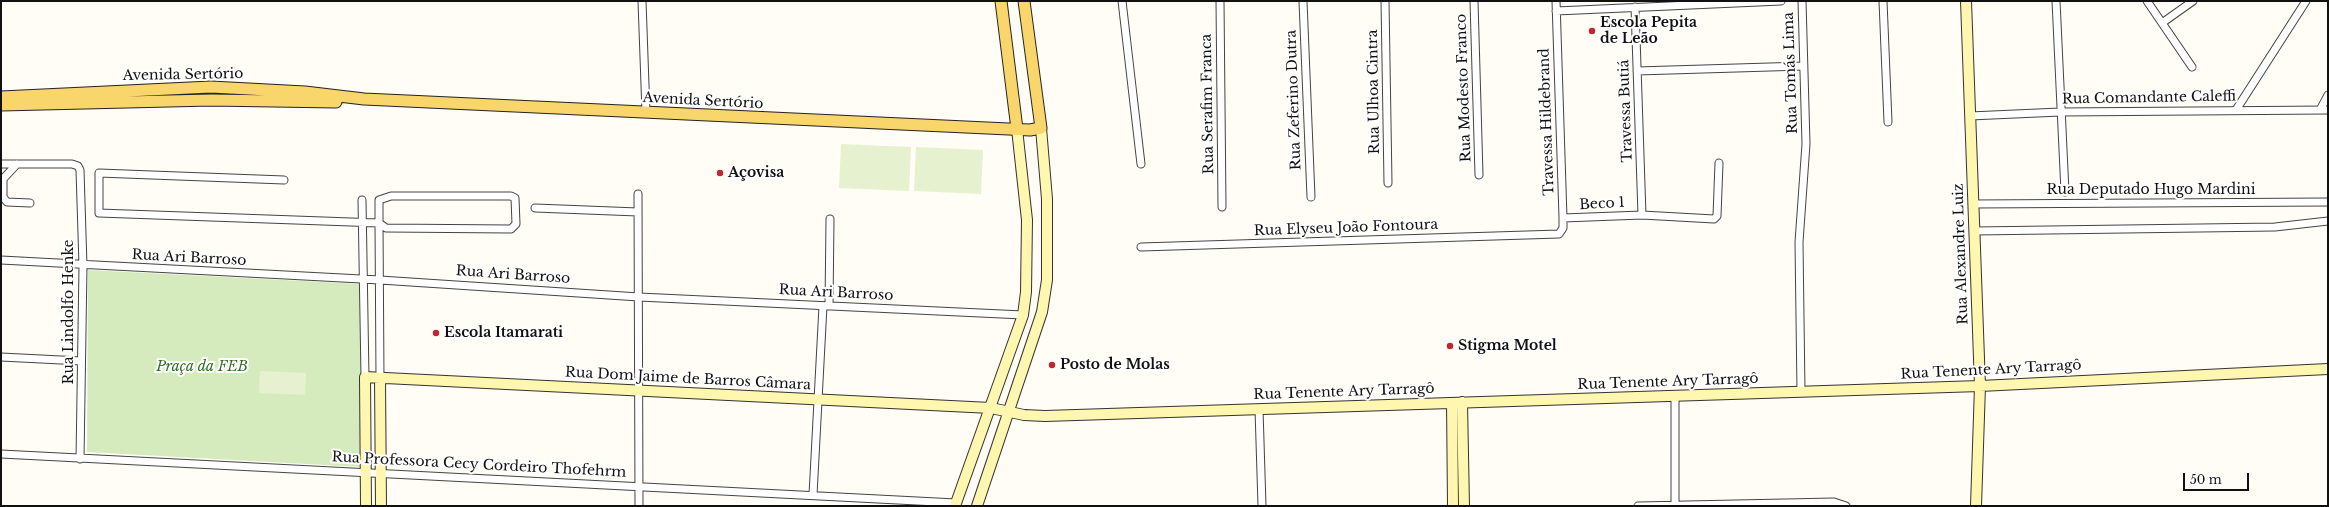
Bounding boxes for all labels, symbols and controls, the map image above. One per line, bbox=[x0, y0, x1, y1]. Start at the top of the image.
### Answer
street label: Rua Tomás Lima bbox=[1780, 12, 1802, 134]
street label: Rua Modesto Franco bbox=[1453, 13, 1475, 163]
place label: Escola Pepita de Leão bbox=[1600, 15, 1697, 48]
marker: Escola Pepita de Leão bbox=[1587, 26, 1597, 36]
street label: Rua Ulhoa Cintra bbox=[1365, 29, 1383, 155]
street label: Rua Zeferino Dutra bbox=[1283, 30, 1305, 170]
street label: Rua Serafim Franca bbox=[1198, 34, 1218, 174]
street label: Travessa Hildebrand bbox=[1536, 48, 1558, 196]
street label: Travessa Butiá bbox=[1616, 59, 1636, 163]
street label: Avenida Sertório bbox=[123, 66, 243, 84]
street label: Rua Comandante Caleffi bbox=[2062, 88, 2236, 108]
street label: Avenida Sertório bbox=[642, 89, 764, 113]
place label: Açovisa bbox=[728, 165, 784, 181]
marker: Açovisa bbox=[715, 168, 725, 178]
street label: Rua Deputado Hugo Mardini bbox=[2047, 182, 2255, 198]
street label: Rua Alexandre Luiz bbox=[1950, 183, 1972, 325]
street label: Beco 1 bbox=[1579, 194, 1625, 214]
street label: Rua Elyseu João Fontoura bbox=[1254, 216, 1438, 240]
street label: Rua Lindolfo Henke bbox=[61, 239, 77, 385]
street label: Rua Ari Barroso bbox=[131, 247, 247, 269]
street label: Rua Ari Barroso bbox=[455, 263, 571, 287]
street label: Rua Ari Barroso bbox=[778, 282, 894, 304]
place label: Escola Itamarati bbox=[444, 325, 563, 341]
marker: Escola Itamarati bbox=[431, 328, 441, 338]
place label: Stigma Motel bbox=[1458, 338, 1557, 354]
marker: Stigma Motel bbox=[1445, 341, 1455, 351]
place label: Posto de Molas bbox=[1060, 357, 1170, 373]
street label: Rua Tenente Ary Tarragô bbox=[1900, 357, 2082, 383]
park label: Praça da FEB bbox=[156, 359, 248, 375]
marker: Posto de Molas bbox=[1047, 360, 1057, 370]
street label: Rua Dom Jaime de Barros Câmara bbox=[565, 364, 811, 394]
street label: Rua Tenente Ary Tarragô bbox=[1577, 370, 1759, 394]
street label: Rua Tenente Ary Tarragô bbox=[1253, 380, 1435, 404]
street label: Rua Professora Cecy Cordeiro Thofehrm bbox=[331, 449, 627, 481]
scale bar bbox=[2185, 465, 2251, 491]
text: 50 m bbox=[2190, 472, 2222, 487]

